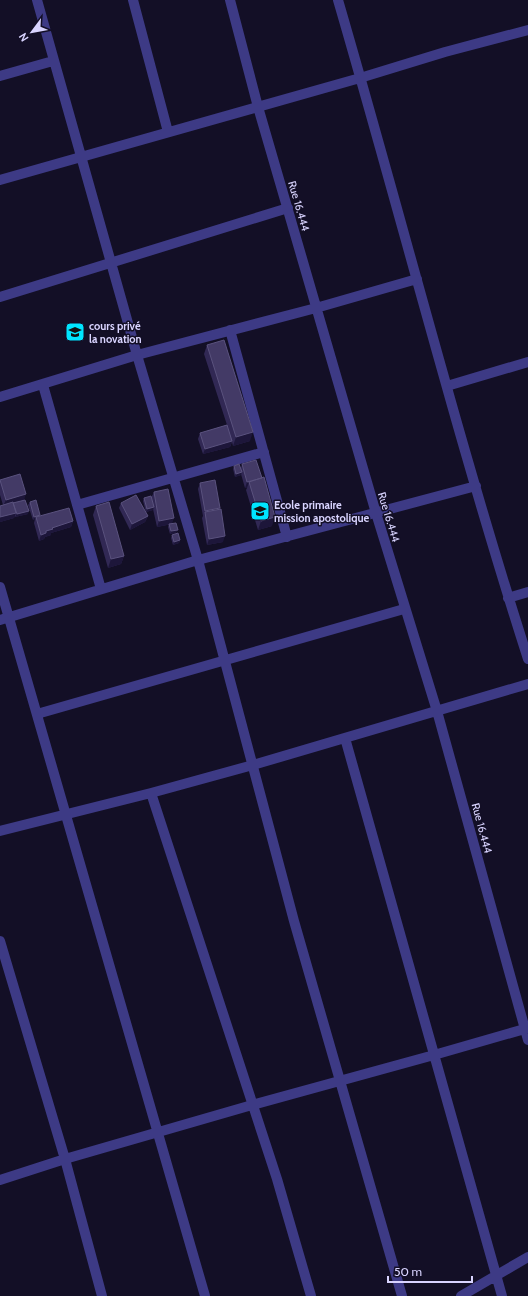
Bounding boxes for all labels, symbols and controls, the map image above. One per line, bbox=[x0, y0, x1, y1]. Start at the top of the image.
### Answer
north arrow bbox=[12, 12, 52, 52]
text: N bbox=[16, 30, 32, 44]
street label: Rue 16.444 bbox=[285, 179, 313, 233]
place label: cours privé la novation bbox=[89, 319, 142, 346]
school or university icon: cours privé la novation bbox=[64, 321, 86, 343]
street label: Rue 16.444 bbox=[375, 490, 403, 544]
place label: Ecole primaire mission apostolique bbox=[274, 498, 370, 525]
school or university icon: Ecole primaire mission apostolique bbox=[249, 500, 271, 522]
street label: Rue 16.444 bbox=[469, 801, 496, 855]
scale bar bbox=[388, 1258, 472, 1284]
text: 50 m bbox=[394, 1264, 422, 1279]

